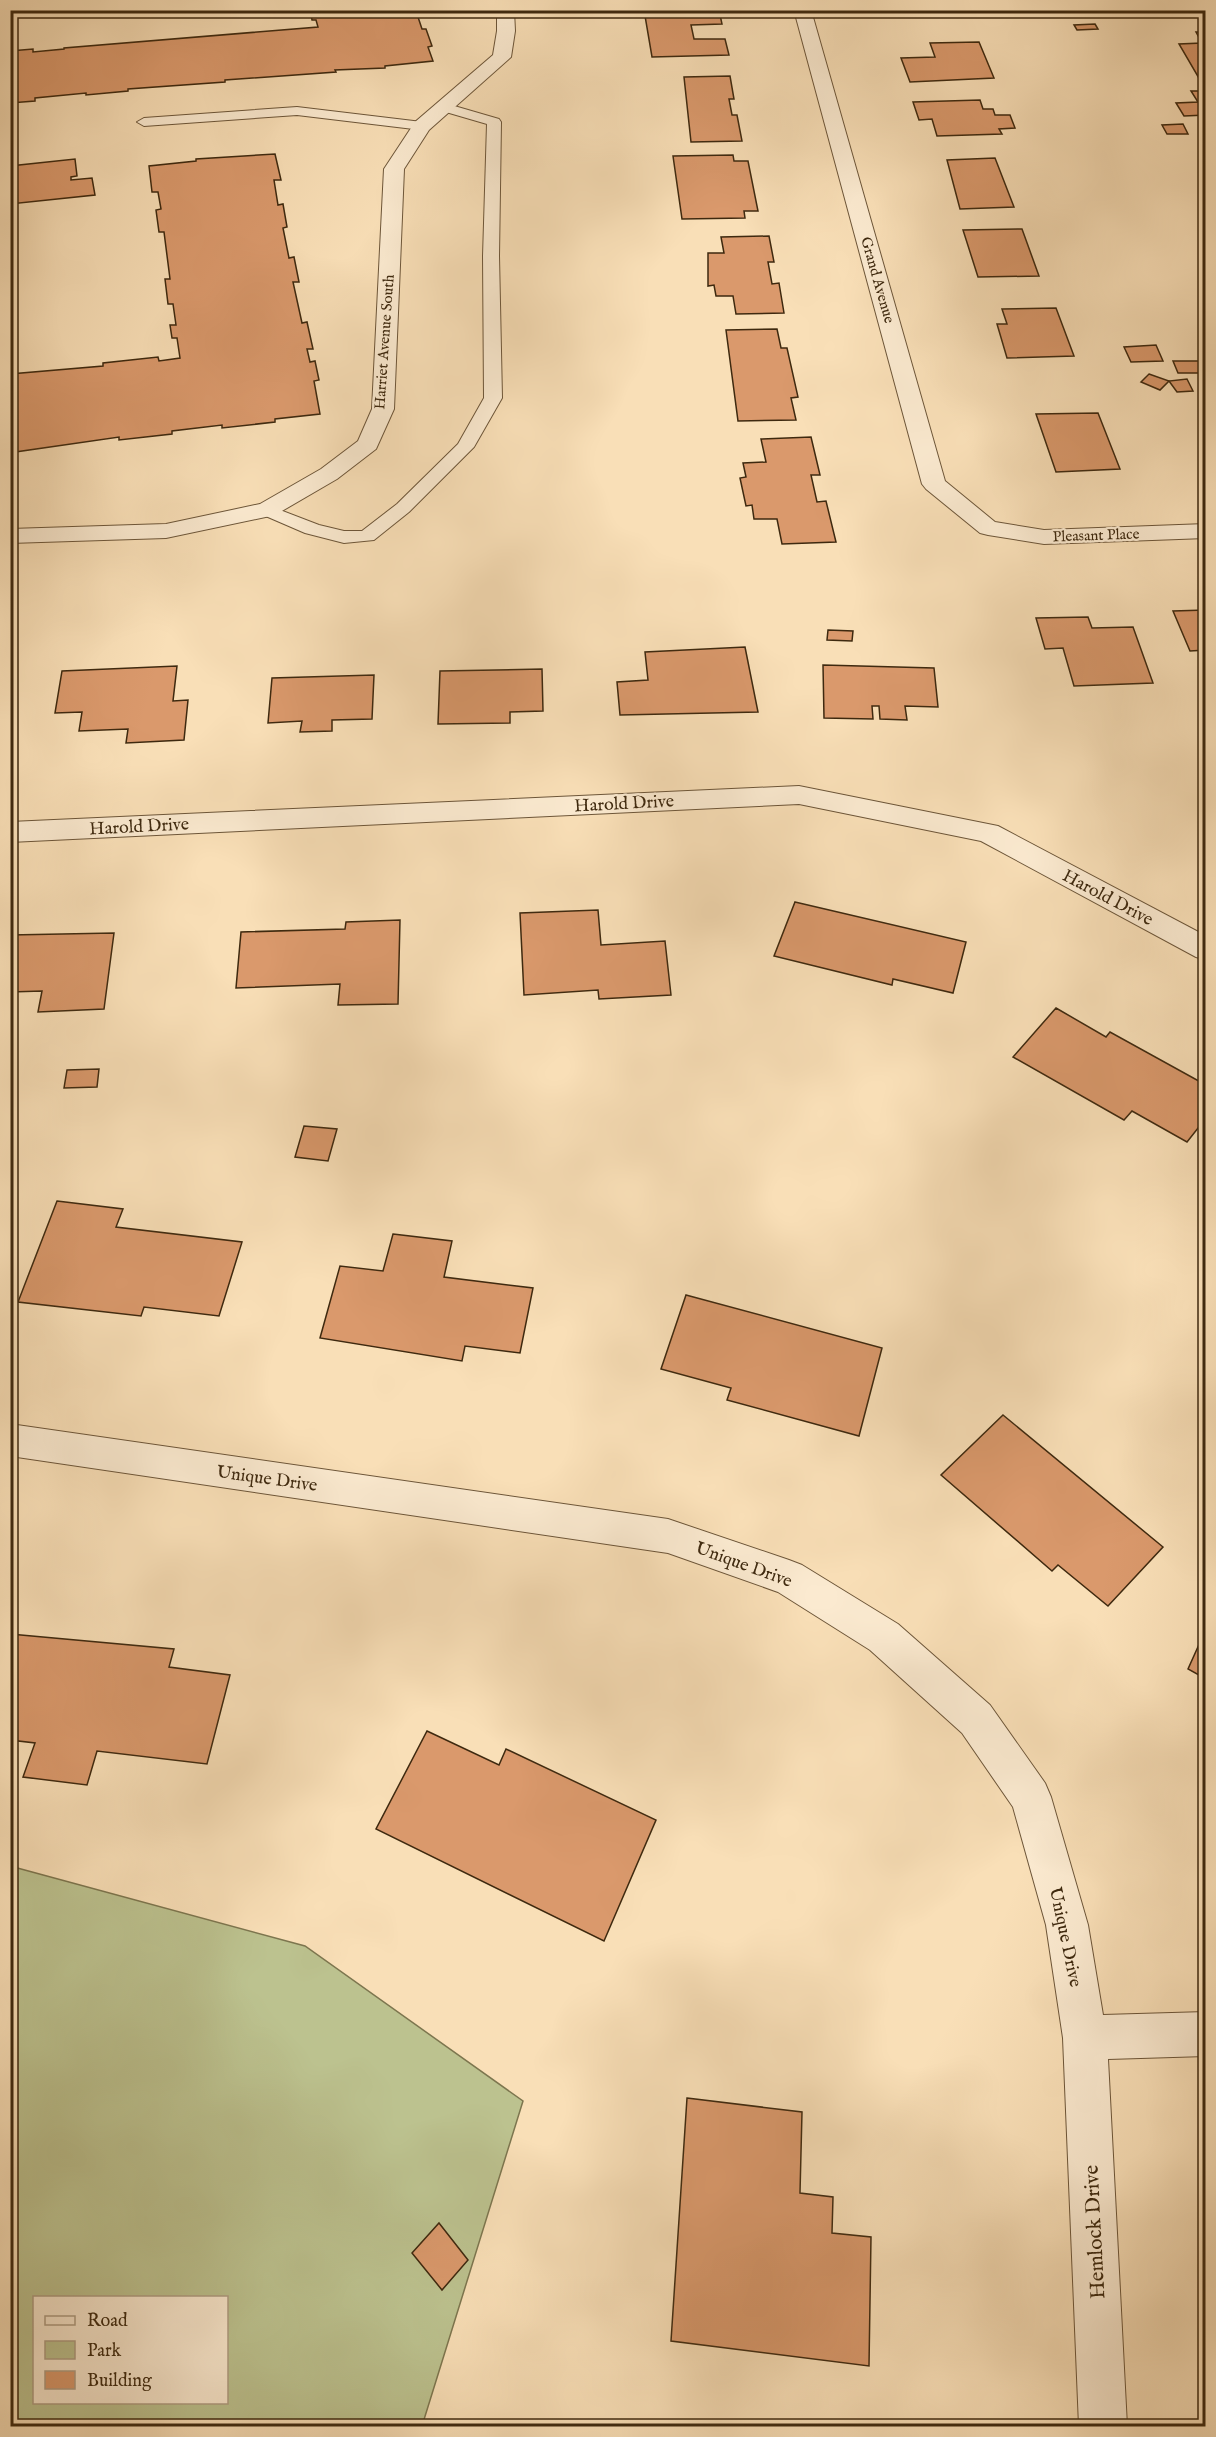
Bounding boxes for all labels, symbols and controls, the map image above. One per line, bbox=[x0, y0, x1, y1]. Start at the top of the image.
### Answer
street label: Grand Avenue bbox=[856, 235, 899, 326]
street label: Harriet Avenue South bbox=[370, 274, 399, 410]
street label: Pleasant Place bbox=[1052, 524, 1140, 547]
street label: Harold Drive bbox=[574, 790, 675, 819]
street label: Harold Drive bbox=[89, 813, 190, 842]
street label: Harold Drive bbox=[1058, 865, 1157, 932]
street label: Unique Drive bbox=[215, 1461, 319, 1498]
street label: Unique Drive bbox=[692, 1537, 795, 1594]
street label: Unique Drive bbox=[1043, 1885, 1086, 1989]
street label: Hemlock Drive bbox=[1078, 2164, 1112, 2300]
legend bbox=[33, 2296, 228, 2404]
text: Road bbox=[87, 2310, 128, 2333]
text: Park bbox=[87, 2340, 122, 2363]
text: Building bbox=[87, 2370, 152, 2393]

